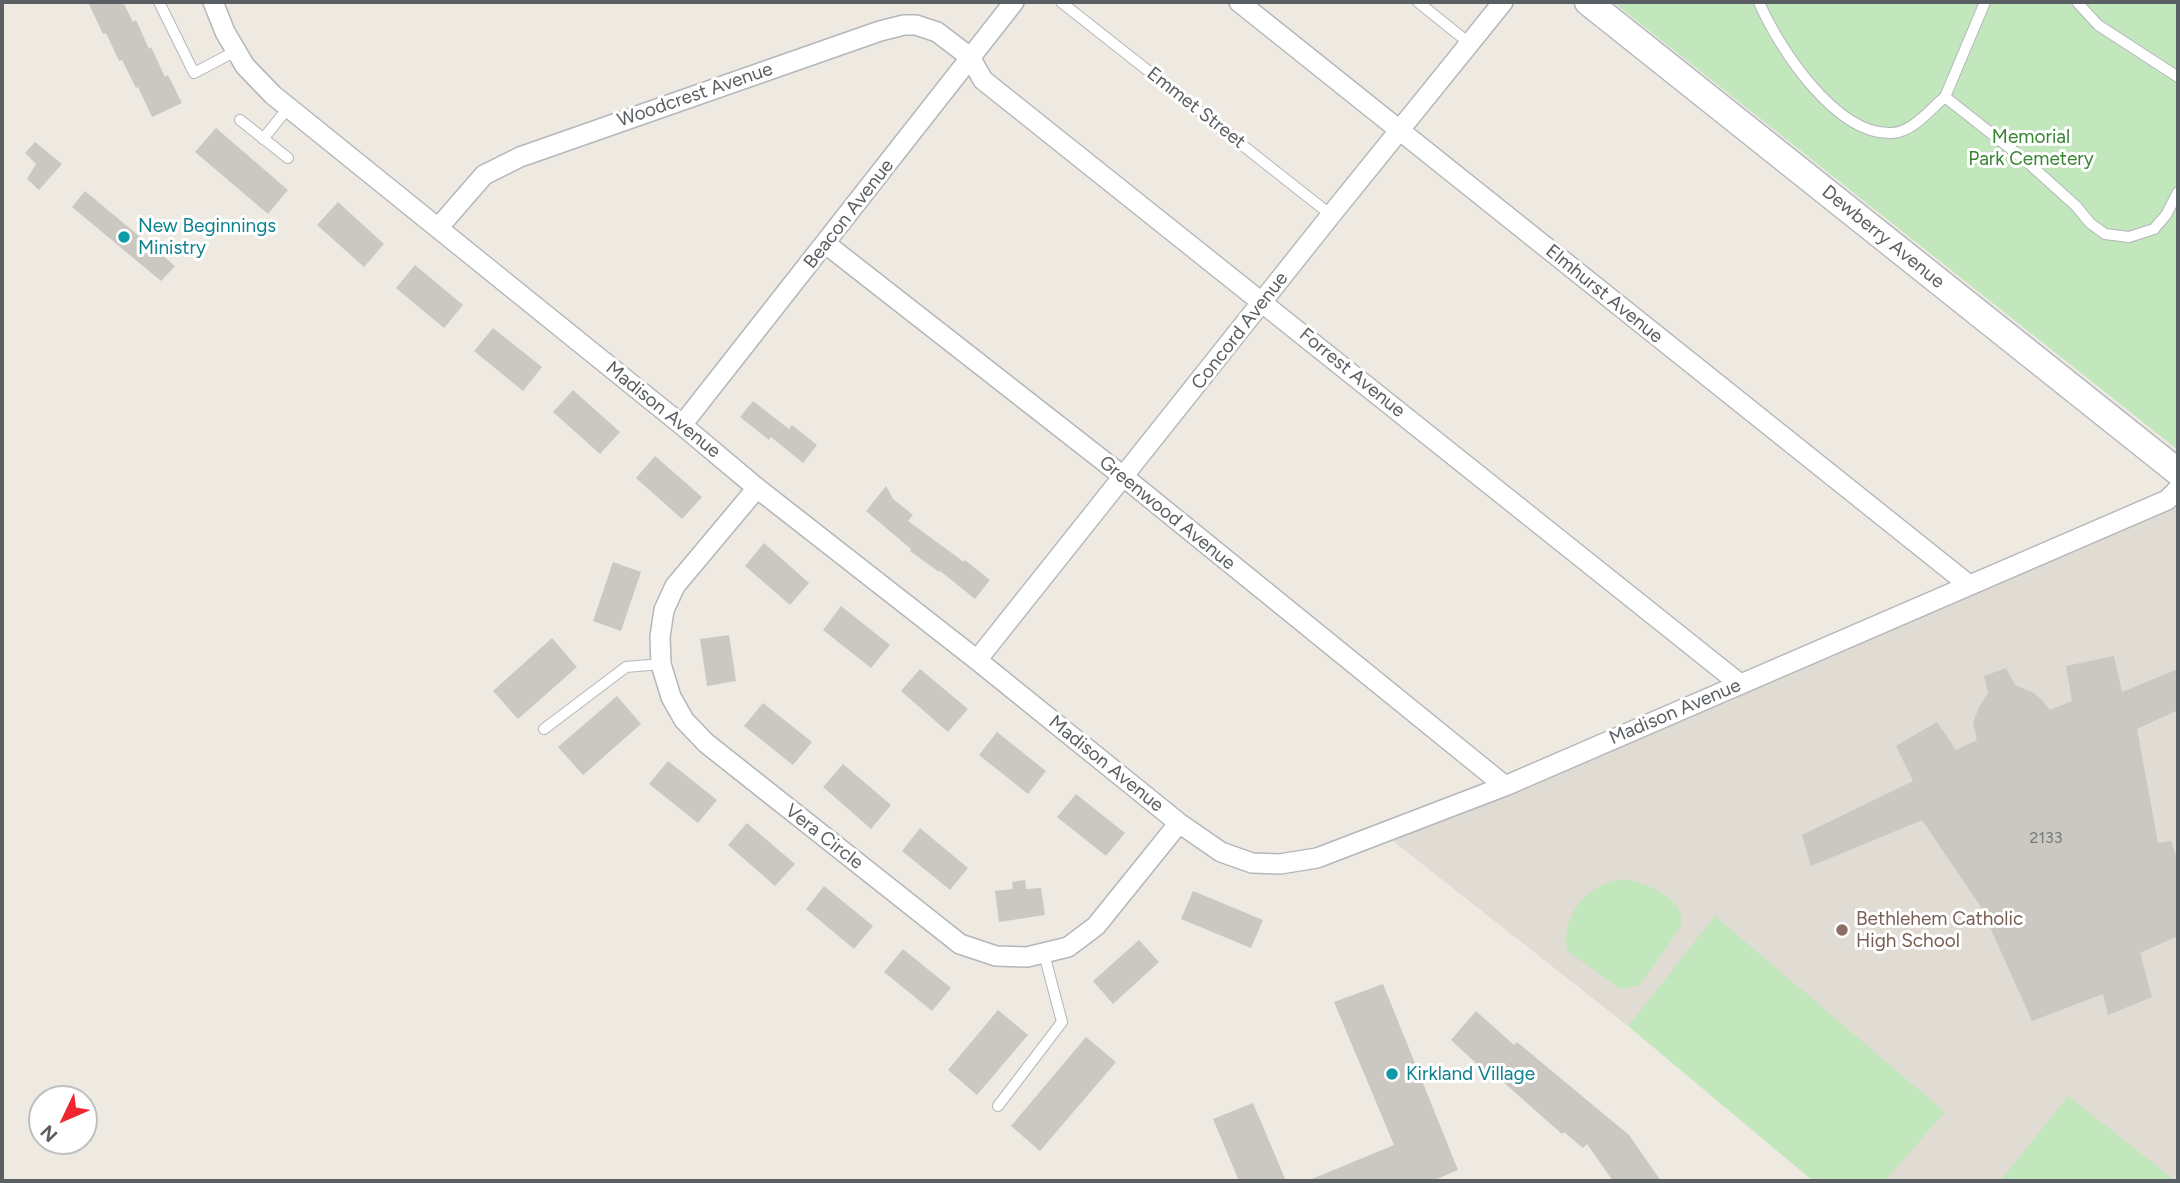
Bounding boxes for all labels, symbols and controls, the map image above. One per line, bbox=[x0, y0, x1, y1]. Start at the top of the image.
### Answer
street label: Woodcrest Avenue bbox=[614, 58, 776, 132]
street label: Emmet Street bbox=[1142, 62, 1250, 154]
park label: Memorial Park Cemetery bbox=[1968, 126, 2094, 170]
street label: Beacon Avenue bbox=[799, 155, 899, 273]
street label: Dewberry Avenue bbox=[1817, 181, 1949, 293]
place label: New Beginnings Ministry bbox=[138, 215, 276, 259]
marker: New Beginnings Ministry bbox=[116, 229, 132, 245]
street label: Elmhurst Avenue bbox=[1541, 240, 1667, 348]
street label: Concord Avenue bbox=[1187, 268, 1293, 394]
street label: Forrest Avenue bbox=[1295, 323, 1409, 423]
street label: Madison Avenue bbox=[601, 357, 725, 463]
street label: Greenwood Avenue bbox=[1094, 451, 1240, 575]
street label: Madison Avenue bbox=[1606, 674, 1744, 750]
street label: Madison Avenue bbox=[1044, 711, 1168, 817]
street label: Vera Circle bbox=[780, 799, 868, 875]
house number: 2133 bbox=[2030, 828, 2062, 848]
place label: Bethlehem Catholic High School bbox=[1856, 908, 2023, 952]
marker: Bethlehem Catholic High School bbox=[1834, 922, 1850, 938]
place label: Kirkland Village bbox=[1406, 1063, 1535, 1085]
marker: Kirkland Village bbox=[1384, 1066, 1400, 1082]
north arrow bbox=[28, 1085, 98, 1155]
text: N bbox=[36, 1120, 62, 1147]

